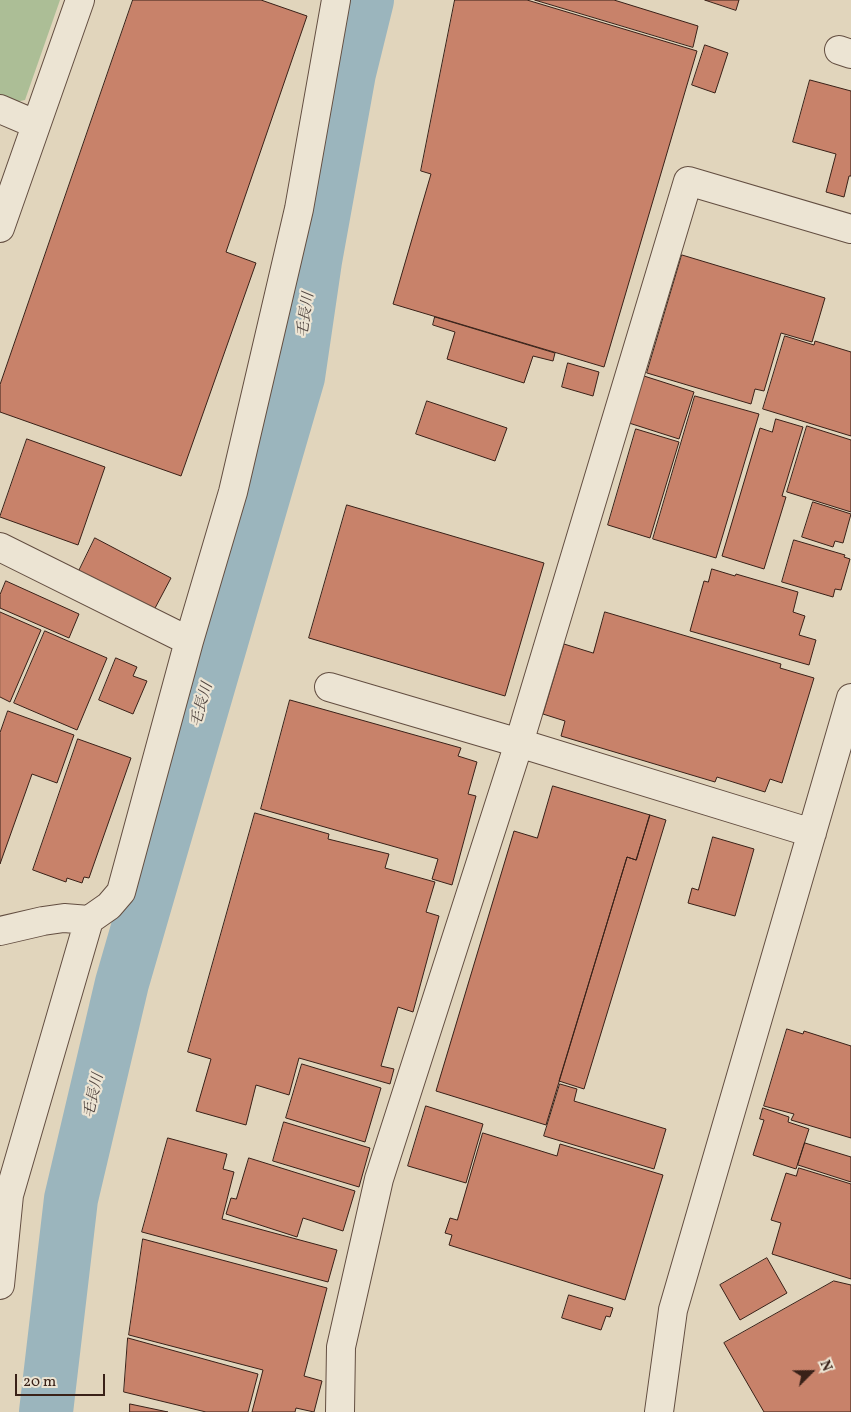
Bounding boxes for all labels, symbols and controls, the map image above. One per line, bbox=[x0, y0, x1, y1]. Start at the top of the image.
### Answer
water label: 毛長川 bbox=[295, 291, 319, 339]
water label: 毛長川 bbox=[188, 681, 218, 729]
water label: 毛長川 bbox=[81, 1072, 109, 1120]
north arrow bbox=[786, 1347, 836, 1397]
text: N bbox=[815, 1358, 836, 1374]
scale bar bbox=[18, 1364, 108, 1396]
text: 20 m bbox=[23, 1372, 56, 1393]

